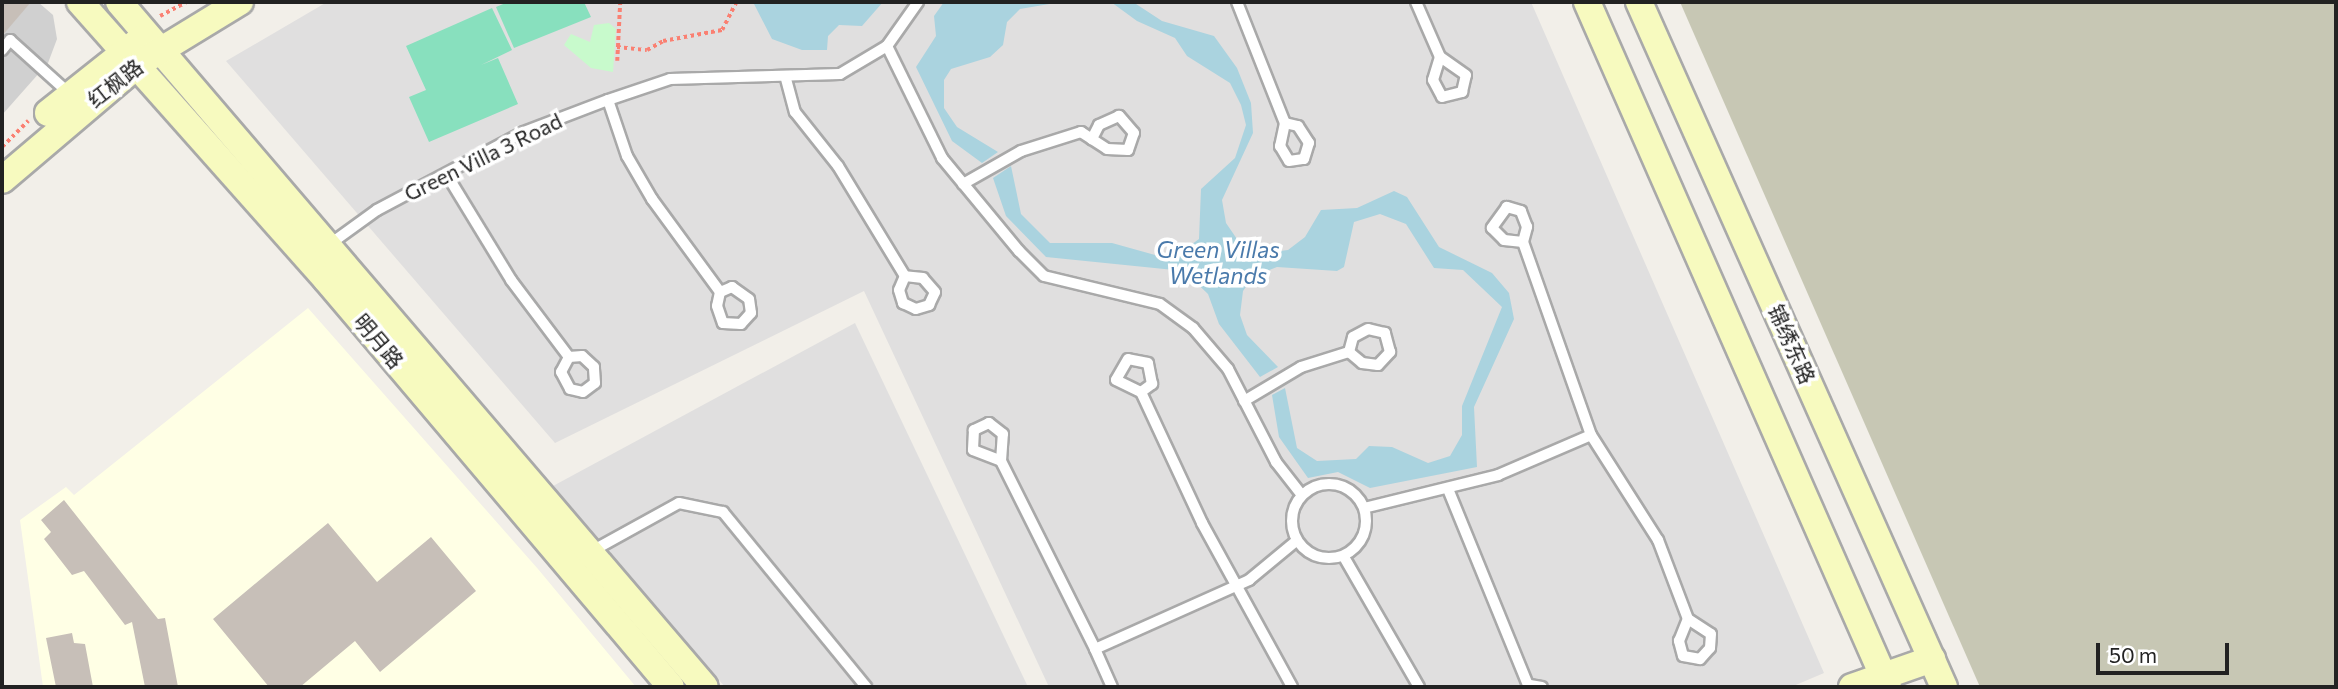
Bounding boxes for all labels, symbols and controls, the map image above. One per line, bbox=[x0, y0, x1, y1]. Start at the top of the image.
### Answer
street label: 红枫路 bbox=[82, 54, 148, 112]
street label: Green Villa 3 Road bbox=[400, 108, 566, 206]
water label: Green Villas Wetlands bbox=[1156, 235, 1280, 289]
street label: 锦绣东路 bbox=[1763, 301, 1821, 387]
street label: 明月路 bbox=[349, 309, 409, 373]
scale bar bbox=[2100, 630, 2233, 674]
text: 50 m bbox=[2109, 642, 2157, 667]

